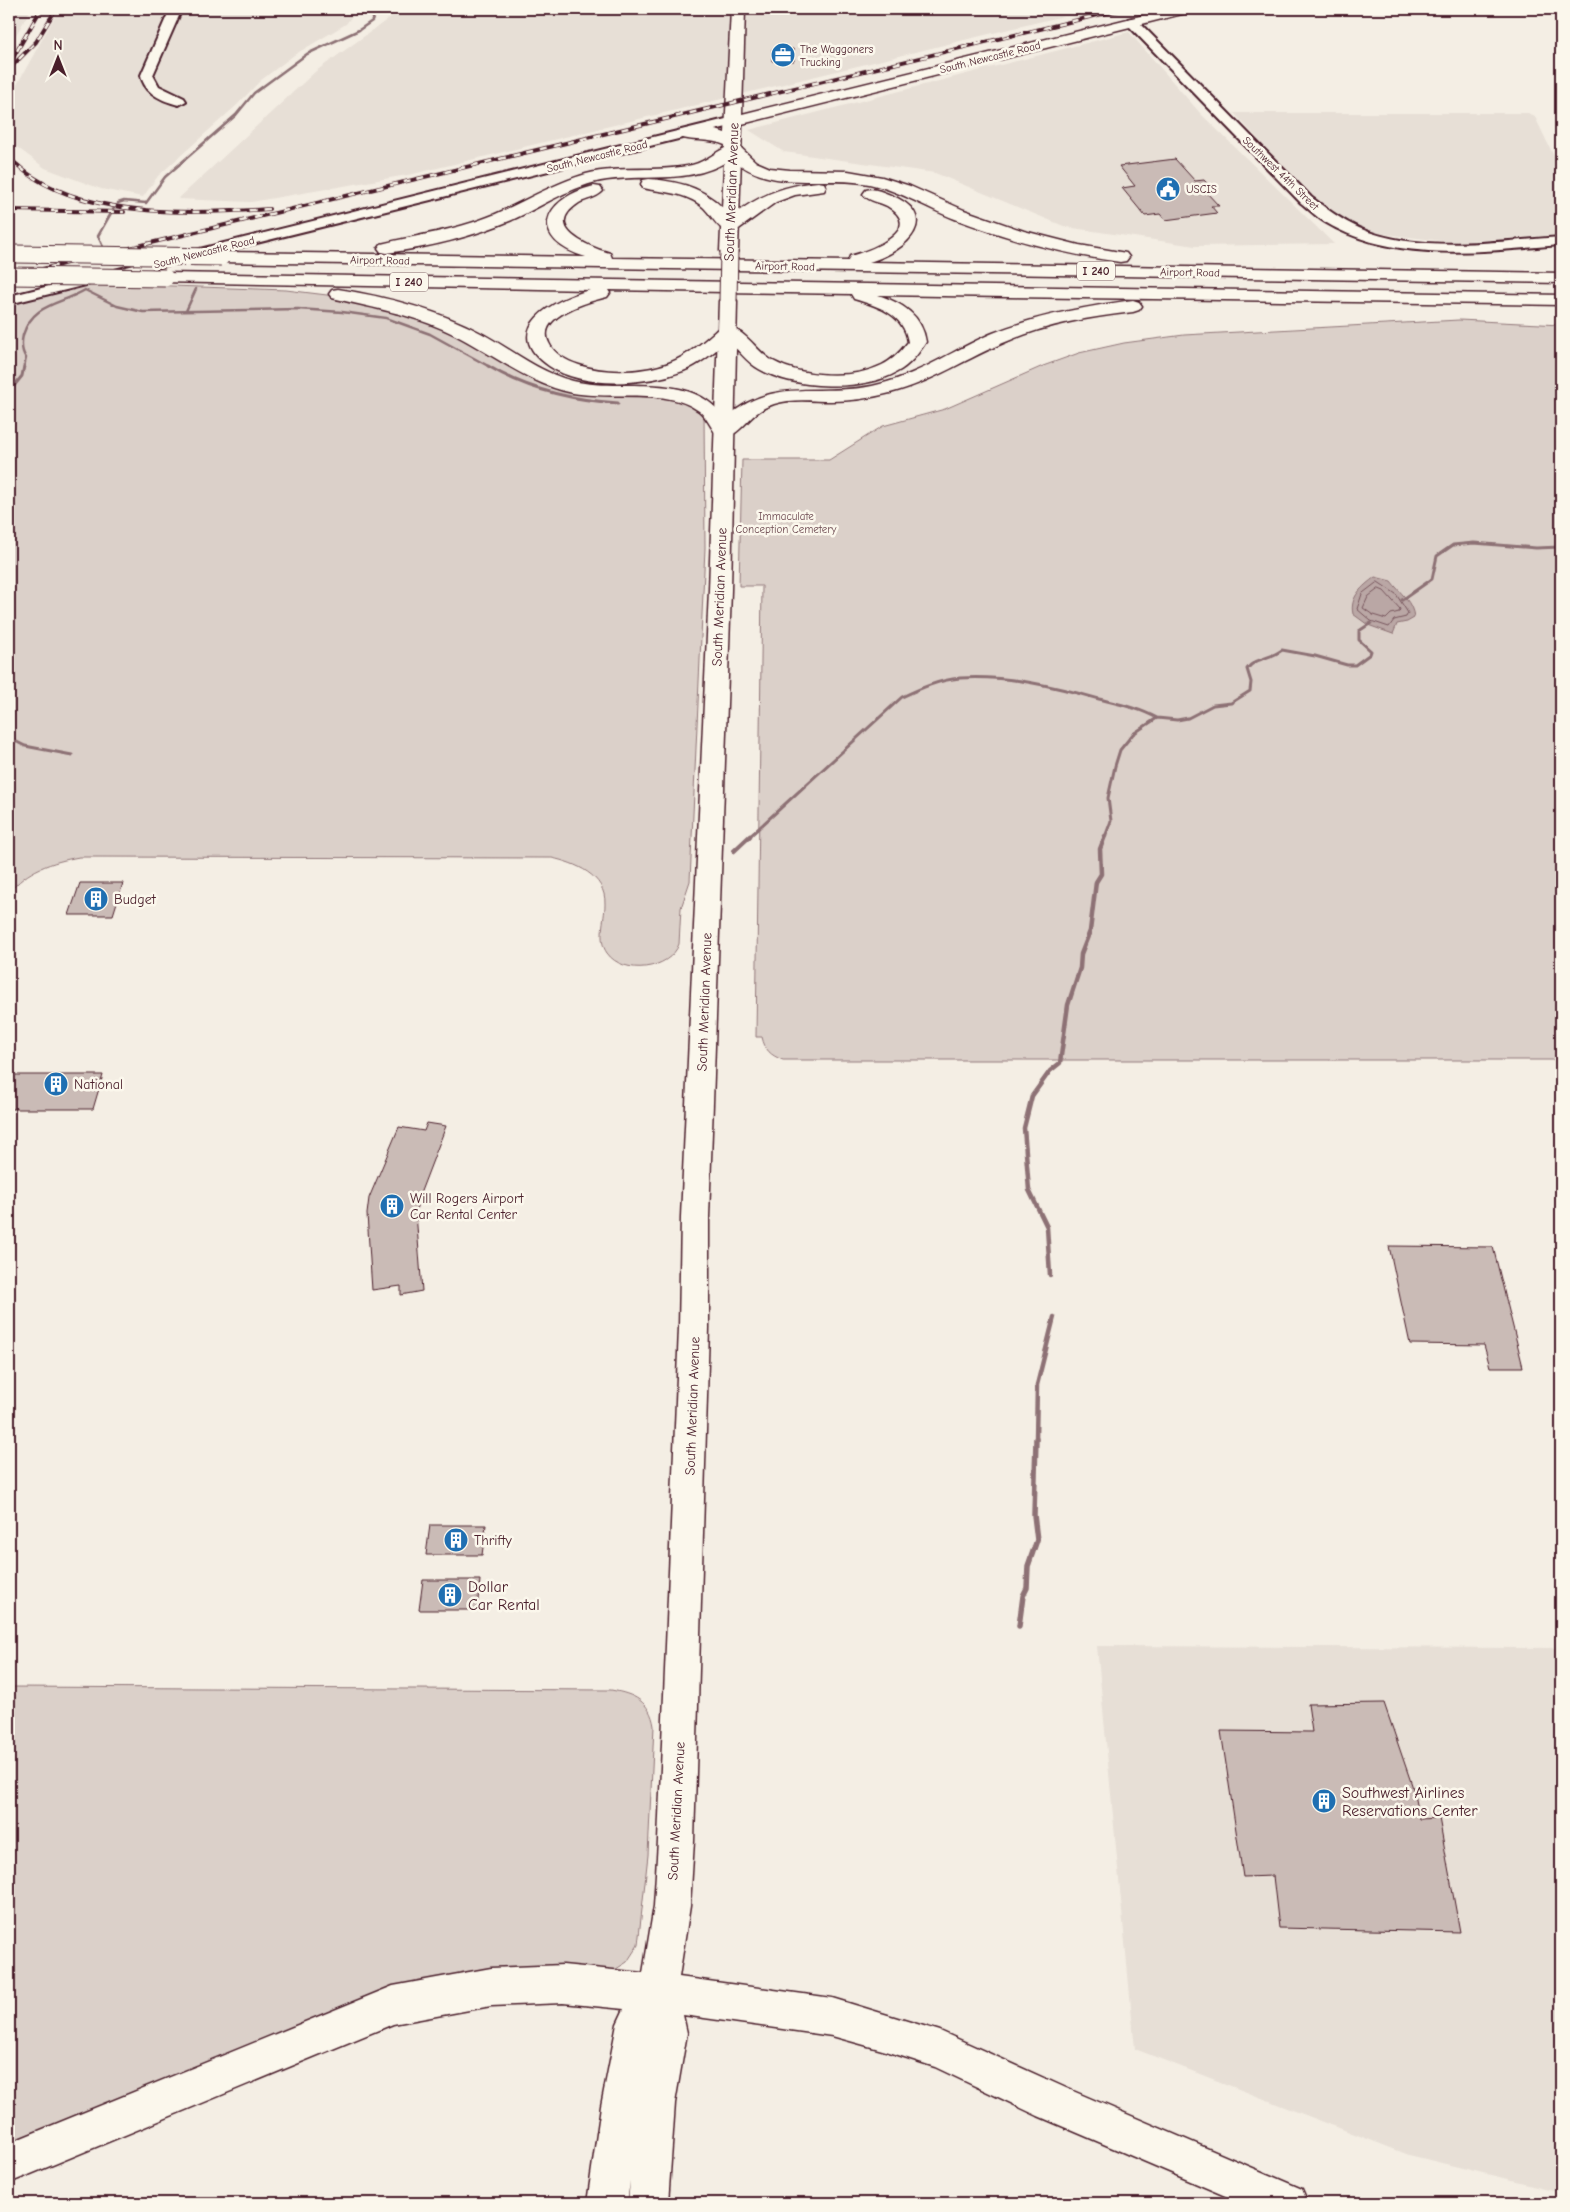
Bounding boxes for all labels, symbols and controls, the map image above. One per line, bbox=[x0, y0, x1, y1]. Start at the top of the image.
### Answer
north arrow bbox=[32, 32, 82, 82]
text: N bbox=[53, 37, 63, 54]
street label: South Newcastle Road bbox=[938, 39, 1042, 76]
office icon: The Waggoners Trucking bbox=[770, 42, 796, 68]
place label: The Waggoners Trucking bbox=[800, 43, 874, 69]
street label: South Meridian Avenue bbox=[721, 122, 742, 262]
street label: Southwest 44th Street bbox=[1240, 134, 1322, 214]
street label: South Newcastle Road bbox=[545, 138, 649, 175]
public building icon: USCIS bbox=[1155, 176, 1181, 202]
place label: USCIS bbox=[1186, 183, 1217, 196]
street label: South Newcastle Road bbox=[152, 234, 256, 271]
street label: Airport Road bbox=[350, 253, 410, 268]
street label: Airport Road bbox=[755, 259, 815, 274]
road number: I 240 bbox=[1077, 262, 1115, 280]
street label: Airport Road bbox=[1160, 265, 1220, 280]
road number: I 240 bbox=[390, 272, 428, 292]
park label: Immaculate Conception Cemetery bbox=[736, 510, 837, 536]
street label: South Meridian Avenue bbox=[709, 527, 730, 667]
building icon: Budget bbox=[83, 886, 109, 912]
place label: Budget bbox=[114, 891, 157, 908]
street label: South Meridian Avenue bbox=[694, 932, 715, 1072]
building icon: National bbox=[43, 1071, 69, 1097]
place label: National bbox=[74, 1076, 123, 1093]
place label: Will Rogers Airport Car Rental Center bbox=[410, 1190, 524, 1223]
building icon: Will Rogers Airport Car Rental Center bbox=[379, 1193, 405, 1219]
street label: South Meridian Avenue bbox=[682, 1336, 703, 1476]
building icon: Thrifty bbox=[443, 1527, 469, 1553]
place label: Thrifty bbox=[474, 1532, 512, 1549]
place label: Dollar Car Rental bbox=[468, 1578, 540, 1614]
building icon: Dollar Car Rental bbox=[437, 1582, 463, 1608]
street label: South Meridian Avenue bbox=[664, 1741, 689, 1881]
place label: Southwest Airlines Reservations Center bbox=[1342, 1784, 1478, 1820]
building icon: Southwest Airlines Reservations Center bbox=[1311, 1788, 1337, 1814]

